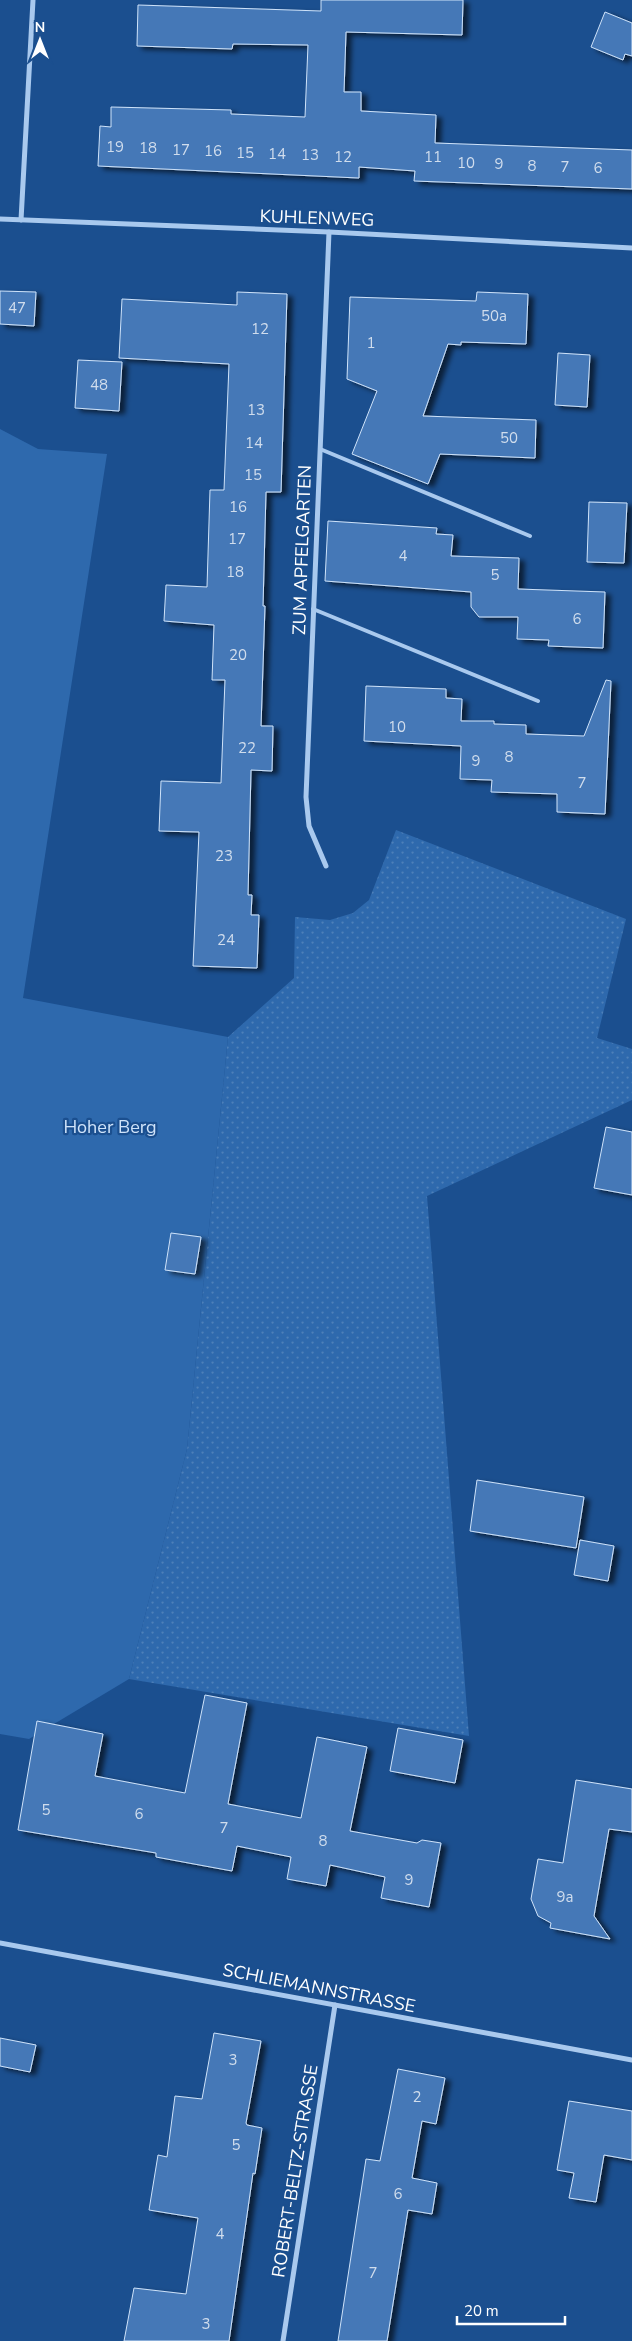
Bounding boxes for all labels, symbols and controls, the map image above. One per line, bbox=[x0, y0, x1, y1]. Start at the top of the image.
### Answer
north arrow bbox=[15, 15, 65, 65]
text: N bbox=[35, 18, 45, 37]
house number: 19 bbox=[106, 137, 124, 157]
house number: 18 bbox=[139, 138, 157, 158]
house number: 17 bbox=[172, 140, 190, 160]
house number: 16 bbox=[204, 141, 222, 161]
house number: 15 bbox=[236, 143, 254, 163]
house number: 14 bbox=[268, 144, 286, 164]
house number: 13 bbox=[301, 145, 319, 165]
house number: 12 bbox=[334, 147, 352, 167]
house number: 11 bbox=[424, 147, 442, 167]
house number: 10 bbox=[457, 153, 475, 173]
house number: 9 bbox=[494, 154, 504, 174]
house number: 8 bbox=[527, 156, 537, 176]
house number: 7 bbox=[560, 157, 570, 177]
house number: 6 bbox=[593, 158, 603, 178]
street label: KUHLENWEG bbox=[259, 204, 375, 232]
house number: 47 bbox=[8, 298, 26, 318]
house number: 50a bbox=[481, 306, 507, 326]
house number: 12 bbox=[251, 319, 269, 339]
house number: 1 bbox=[366, 333, 376, 353]
house number: 48 bbox=[90, 375, 108, 395]
house number: 13 bbox=[247, 400, 265, 420]
house number: 50 bbox=[500, 428, 518, 448]
house number: 14 bbox=[245, 433, 263, 453]
house number: 15 bbox=[244, 465, 262, 485]
street label: ZUM APFELGARTEN bbox=[287, 465, 317, 635]
house number: 16 bbox=[229, 497, 247, 517]
house number: 17 bbox=[228, 529, 246, 549]
house number: 4 bbox=[398, 546, 408, 566]
house number: 18 bbox=[226, 562, 244, 582]
house number: 5 bbox=[490, 565, 500, 585]
house number: 6 bbox=[572, 609, 582, 629]
house number: 20 bbox=[229, 645, 247, 665]
house number: 10 bbox=[388, 717, 406, 737]
house number: 22 bbox=[238, 738, 256, 758]
house number: 8 bbox=[504, 747, 514, 767]
house number: 9 bbox=[471, 751, 481, 771]
house number: 7 bbox=[577, 773, 587, 793]
house number: 23 bbox=[215, 846, 233, 866]
house number: 24 bbox=[217, 930, 235, 950]
park label: Hoher Berg bbox=[63, 1115, 157, 1139]
house number: 5 bbox=[41, 1800, 51, 1820]
house number: 6 bbox=[134, 1804, 144, 1824]
house number: 7 bbox=[219, 1818, 229, 1838]
house number: 8 bbox=[318, 1831, 328, 1851]
house number: 9 bbox=[404, 1870, 414, 1890]
house number: 9a bbox=[557, 1887, 573, 1907]
street label: SCHLIEMANNSTRASSE bbox=[220, 1958, 418, 2018]
house number: 3 bbox=[228, 2050, 238, 2070]
street label: ROBERT-BELTZ-STRASSE bbox=[266, 2063, 324, 2279]
house number: 2 bbox=[412, 2087, 422, 2107]
house number: 5 bbox=[231, 2135, 241, 2155]
house number: 6 bbox=[393, 2184, 403, 2204]
house number: 4 bbox=[215, 2224, 225, 2244]
house number: 7 bbox=[368, 2263, 378, 2283]
scale bar bbox=[457, 2294, 564, 2326]
text: 20 m bbox=[464, 2301, 499, 2321]
house number: 3 bbox=[201, 2314, 211, 2334]

